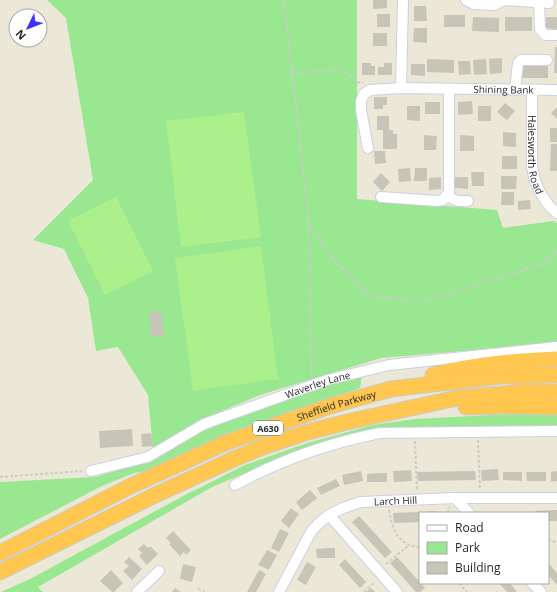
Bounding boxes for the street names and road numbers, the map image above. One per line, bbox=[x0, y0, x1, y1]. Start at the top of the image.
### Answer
street label: Shining Bank bbox=[473, 82, 535, 97]
street label: Halesworth Road bbox=[525, 115, 547, 196]
street label: Waverley Lane bbox=[283, 368, 352, 401]
street label: Sheffield Parkway bbox=[295, 386, 379, 424]
road number: A630 bbox=[253, 421, 283, 435]
street label: Larch Hill bbox=[374, 493, 417, 508]

